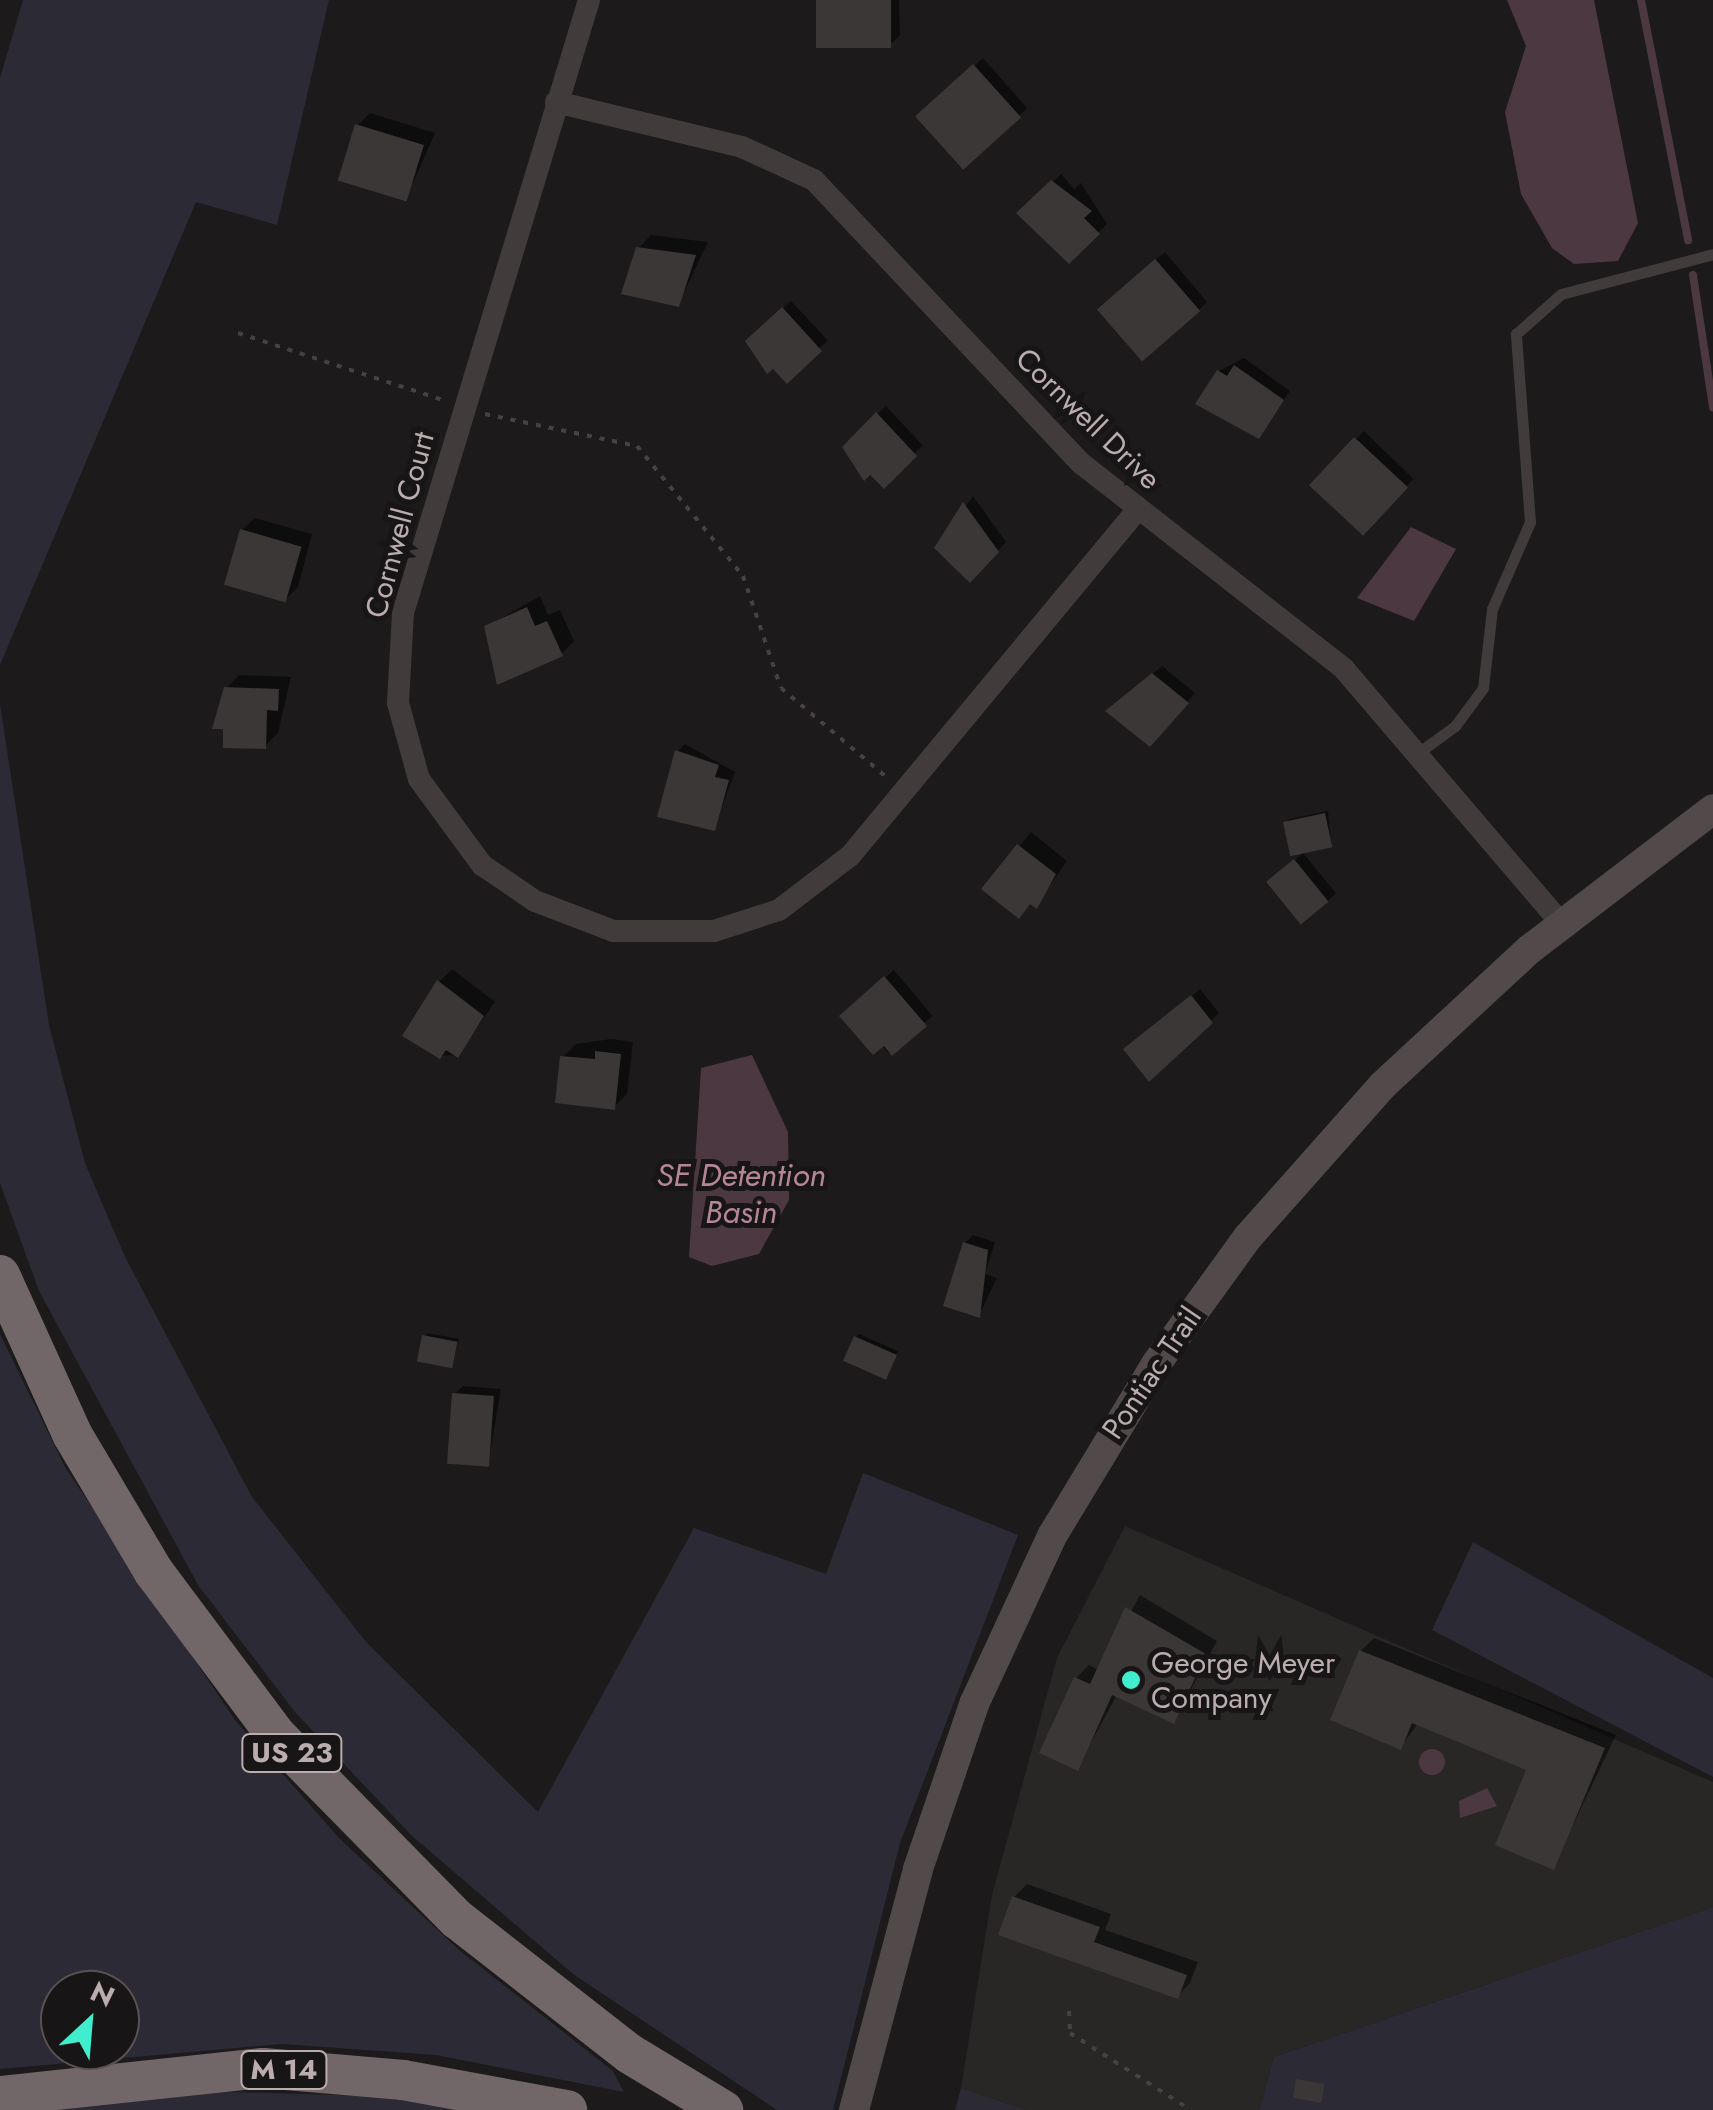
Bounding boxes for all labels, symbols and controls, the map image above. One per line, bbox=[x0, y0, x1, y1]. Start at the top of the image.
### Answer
street label: Cornwell Drive bbox=[1008, 341, 1168, 497]
street label: Cornwell Court bbox=[358, 428, 442, 622]
water label: SE Detention Basin bbox=[656, 1157, 826, 1232]
street label: Pontiac Trail bbox=[1095, 1300, 1209, 1446]
place label: George Meyer Company bbox=[1151, 1645, 1335, 1716]
marker: George Meyer Company bbox=[1120, 1669, 1142, 1691]
road number: US 23 bbox=[240, 1730, 344, 1776]
north arrow bbox=[40, 1970, 140, 2070]
text: N bbox=[84, 1971, 121, 2018]
road number: M 14 bbox=[239, 2047, 329, 2093]

